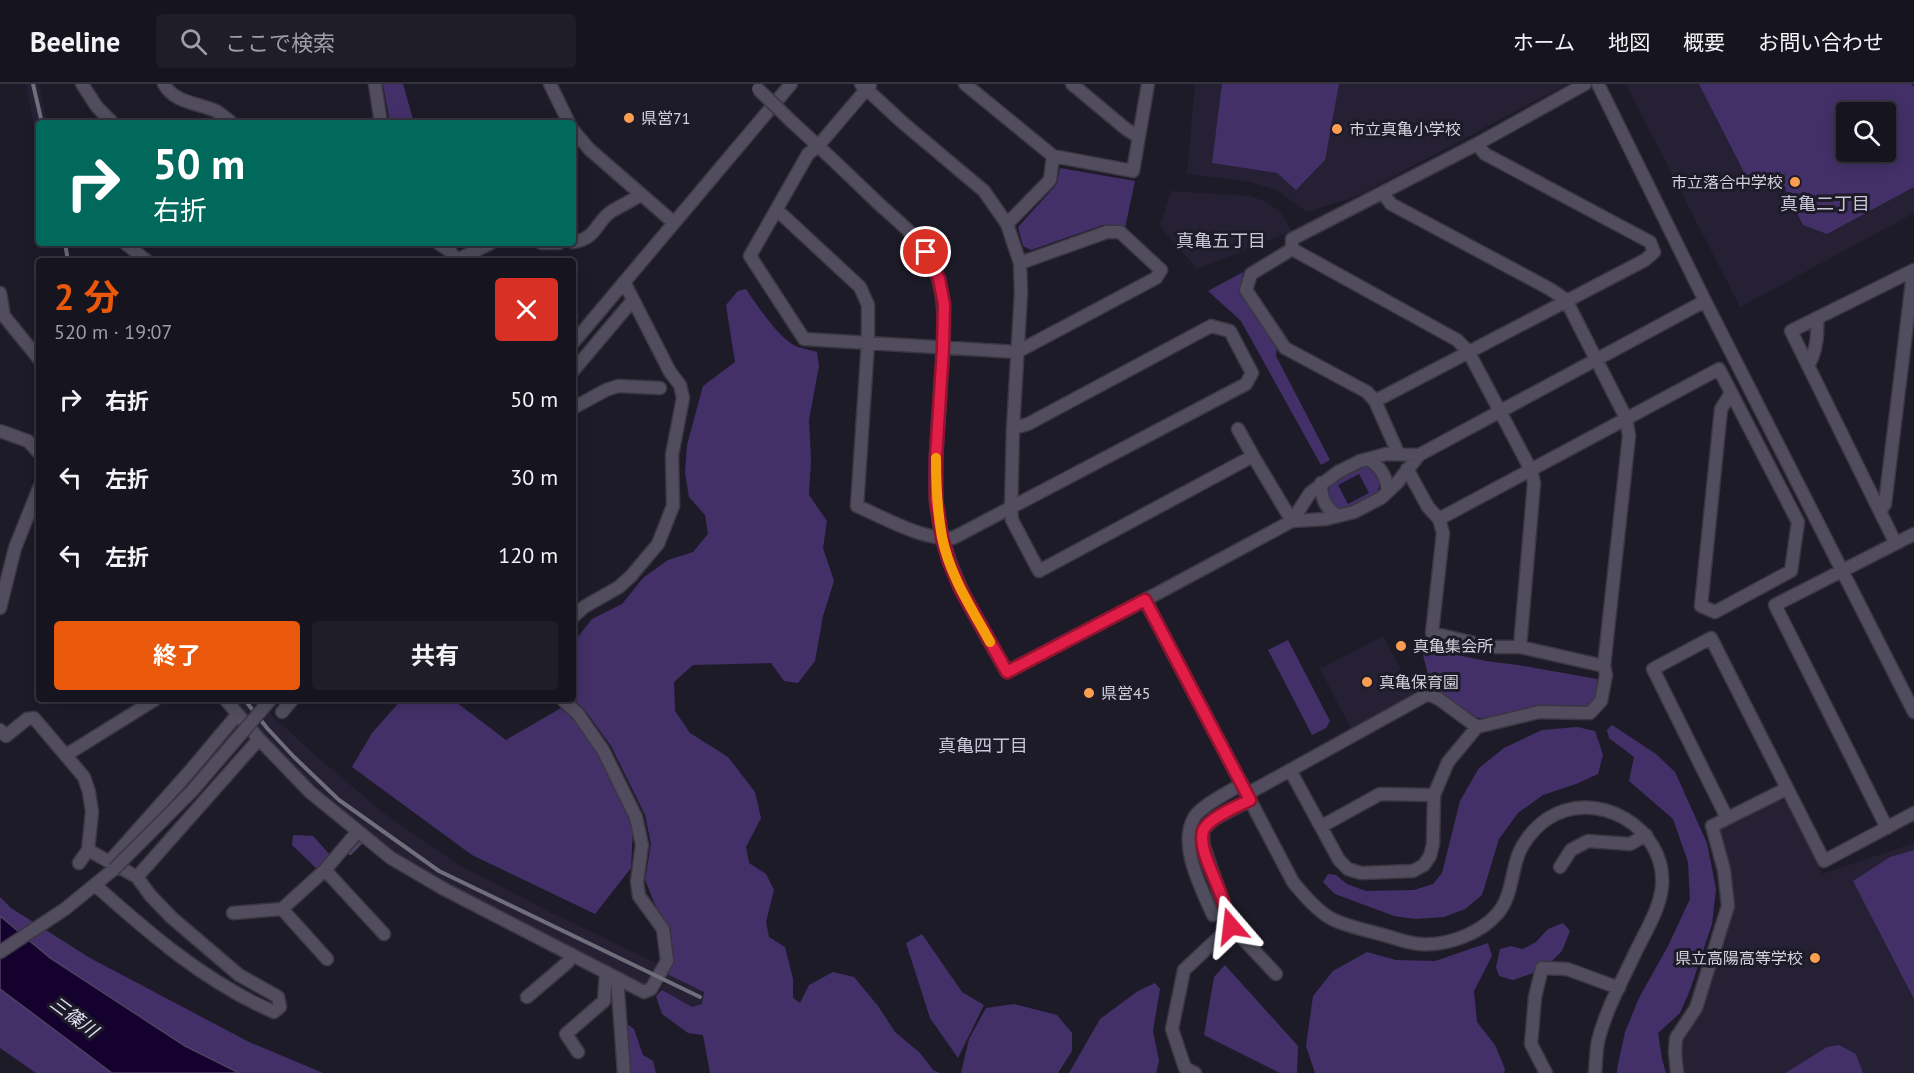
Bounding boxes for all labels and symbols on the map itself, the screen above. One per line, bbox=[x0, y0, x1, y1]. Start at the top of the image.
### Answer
place label: 県営71 bbox=[641, 108, 690, 128]
marker: 県営71 bbox=[622, 111, 636, 125]
place label: 市立真亀小学校 bbox=[1349, 119, 1461, 139]
marker: 市立真亀小学校 bbox=[1330, 122, 1344, 136]
place label: 市立落合中学校 bbox=[1671, 172, 1783, 192]
marker: 市立落合中学校 bbox=[1788, 175, 1802, 189]
district label: 真亀二丁目 bbox=[1780, 192, 1870, 215]
pin bbox=[900, 226, 951, 277]
district label: 真亀五丁目 bbox=[1176, 229, 1266, 252]
place label: 真亀集会所 bbox=[1413, 636, 1493, 656]
marker: 真亀集会所 bbox=[1394, 639, 1408, 653]
place label: 真亀保育園 bbox=[1379, 672, 1459, 692]
marker: 真亀保育園 bbox=[1360, 675, 1374, 689]
place label: 県営45 bbox=[1101, 683, 1150, 703]
marker: 県営45 bbox=[1082, 686, 1096, 700]
district label: 真亀四丁目 bbox=[938, 734, 1028, 757]
position arrow bbox=[1199, 894, 1263, 958]
place label: 県立高陽高等学校 bbox=[1675, 948, 1803, 968]
marker: 県立高陽高等学校 bbox=[1808, 951, 1822, 965]
water label: 三篠川 bbox=[46, 991, 104, 1043]

